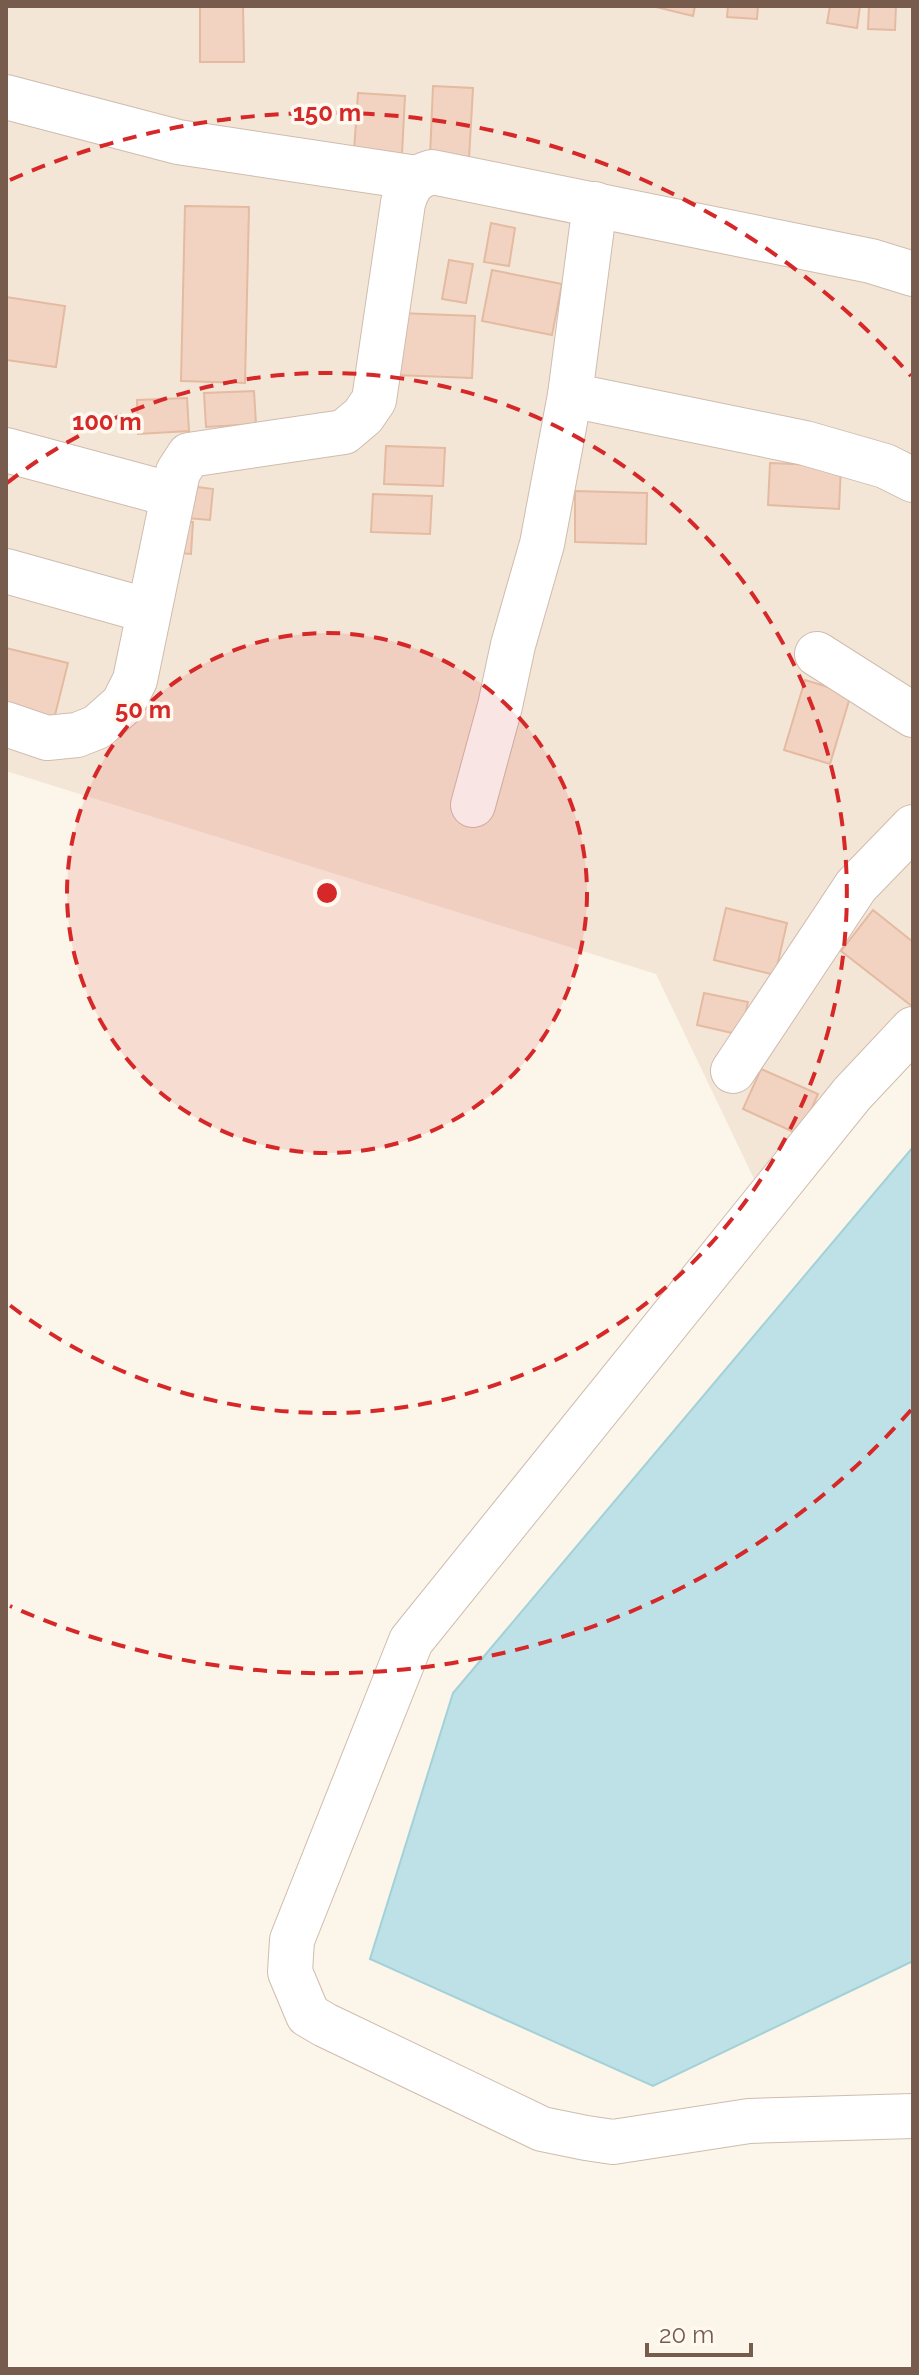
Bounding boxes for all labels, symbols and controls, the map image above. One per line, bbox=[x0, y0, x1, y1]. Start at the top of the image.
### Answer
text: 150 m bbox=[293, 98, 361, 127]
text: 100 m bbox=[72, 407, 142, 436]
text: 50 m bbox=[115, 695, 171, 724]
centre of rings bbox=[313, 879, 341, 907]
scale bar bbox=[647, 2307, 751, 2357]
text: 20 m bbox=[659, 2320, 714, 2349]

